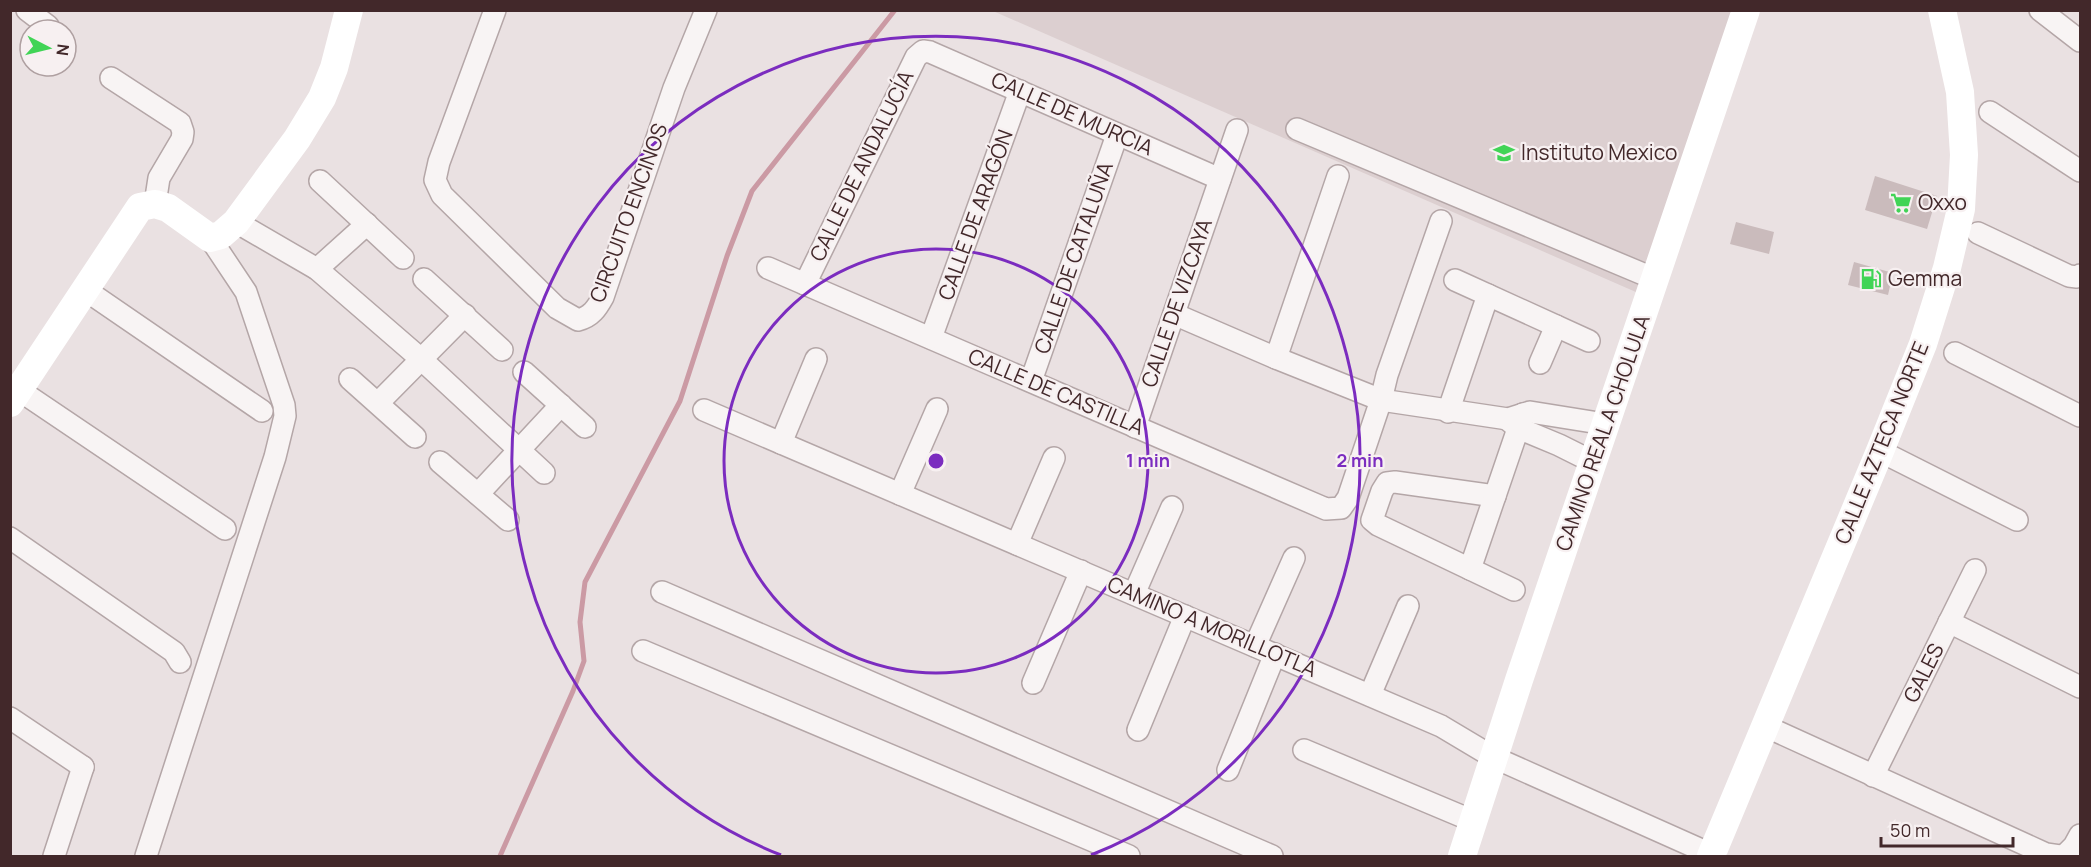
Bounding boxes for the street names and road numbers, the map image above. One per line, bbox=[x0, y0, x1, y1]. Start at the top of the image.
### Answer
street label: CALLE DE ANDALUCÍA bbox=[803, 65, 920, 266]
street label: CALLE DE MURCIA bbox=[987, 65, 1158, 161]
street label: CIRCUITO ENCINOS bbox=[583, 119, 673, 306]
street label: CALLE DE ARAGÓN bbox=[931, 125, 1019, 304]
street label: CALLE DE CATALUÑA bbox=[1027, 158, 1119, 357]
street label: CALLE DE VIZCAYA bbox=[1134, 215, 1218, 391]
street label: CAMINO REAL A CHOLULA bbox=[1548, 311, 1656, 555]
street label: CALLE AZTECA NORTE bbox=[1828, 337, 1935, 548]
street label: CALLE DE CASTILLA bbox=[964, 341, 1149, 441]
street label: CAMINO A MORILLOTLA bbox=[1103, 569, 1321, 683]
street label: GALES bbox=[1896, 638, 1950, 707]

